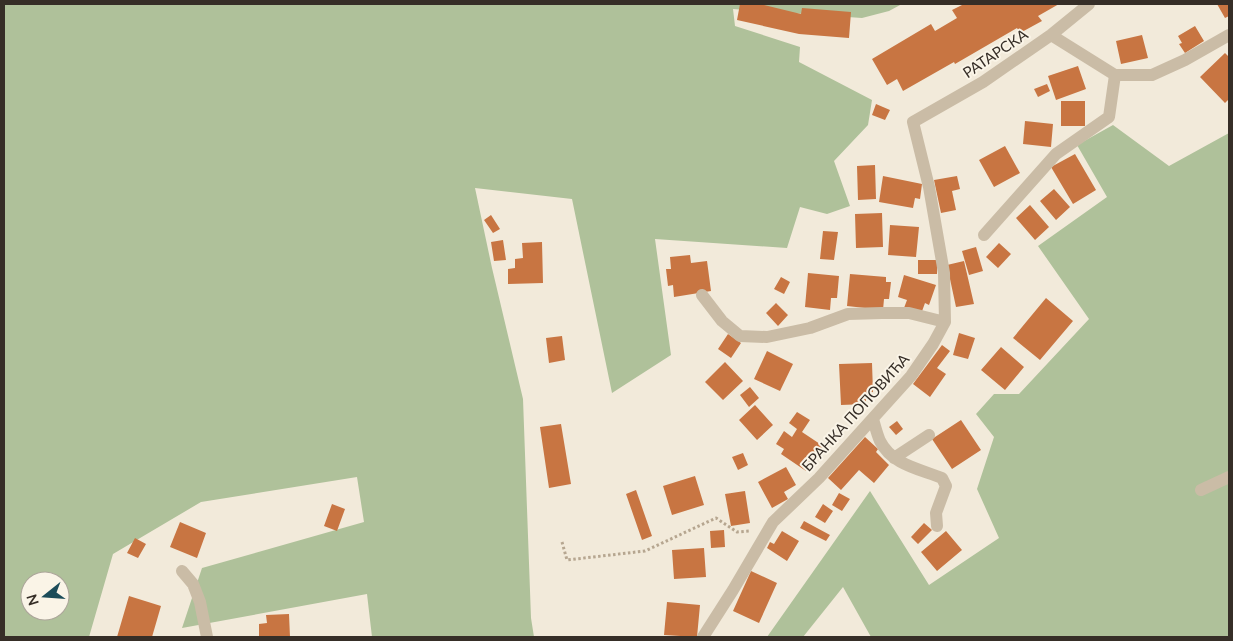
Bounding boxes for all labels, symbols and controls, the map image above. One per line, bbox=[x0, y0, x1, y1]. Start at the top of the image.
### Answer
street label: РАТАРСКА bbox=[959, 24, 1032, 81]
street label: БРАНКА ПОПОВИЋА bbox=[798, 349, 913, 474]
north arrow bbox=[20, 571, 70, 621]
text: N bbox=[22, 592, 42, 608]

